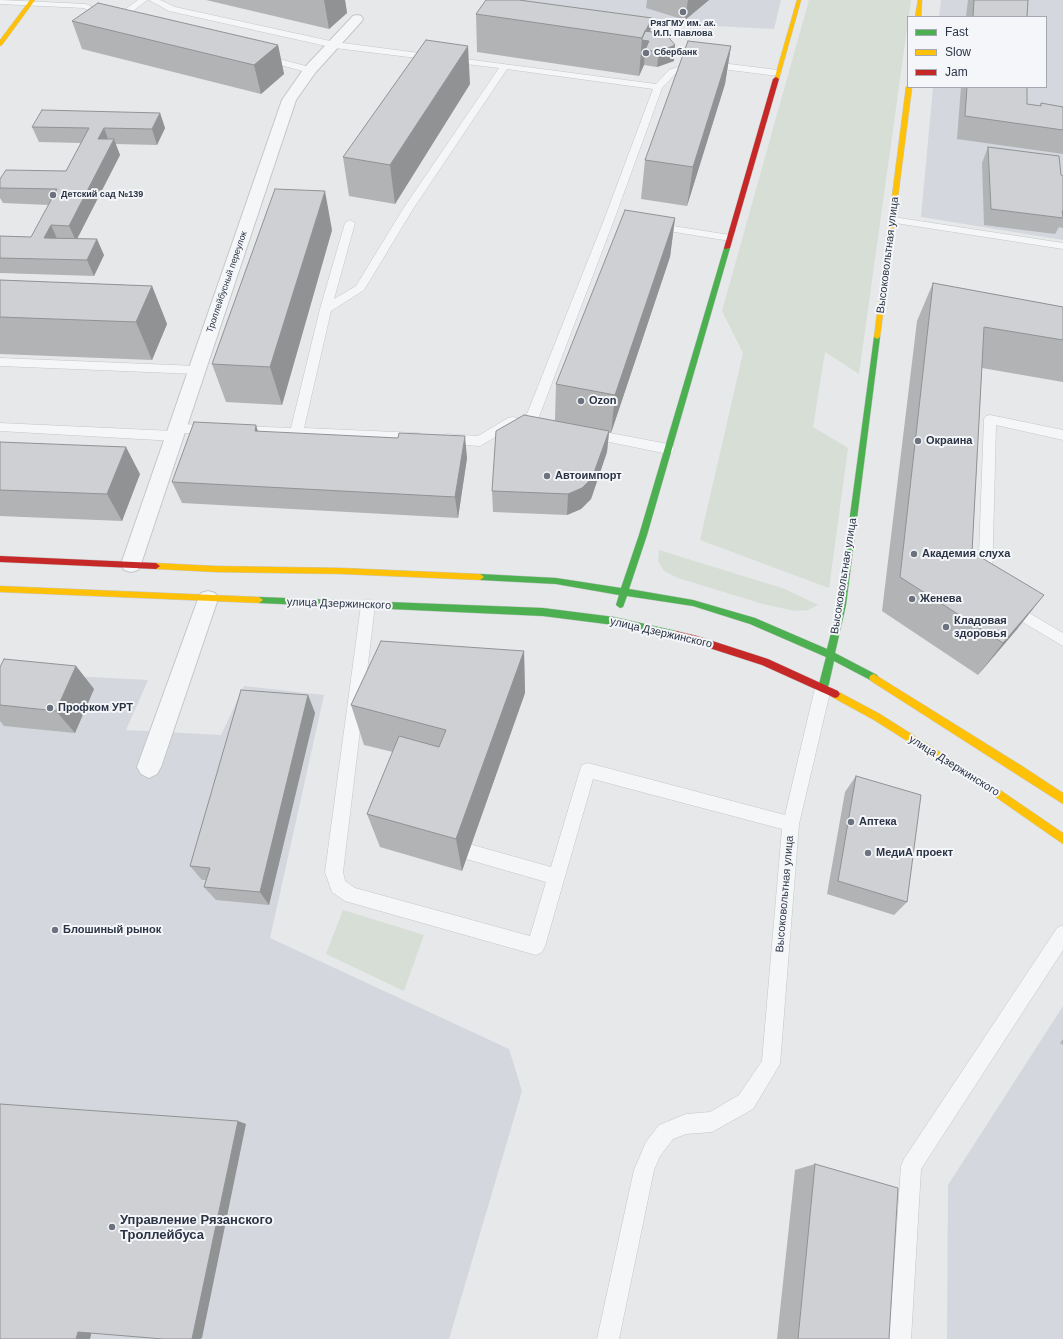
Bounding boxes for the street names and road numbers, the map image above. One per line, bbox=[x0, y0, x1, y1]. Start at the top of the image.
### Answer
street label: Высоковольтная улица bbox=[874, 196, 902, 314]
street label: Троллейбусный переулок bbox=[205, 230, 249, 334]
street label: Высоковольтная улица bbox=[828, 517, 860, 635]
street label: улица Дзержинского bbox=[287, 596, 391, 612]
street label: улица Дзержинского bbox=[609, 615, 713, 651]
street label: улица Дзержинского bbox=[906, 733, 1002, 799]
street label: Высоковольтная улица bbox=[773, 835, 797, 953]

